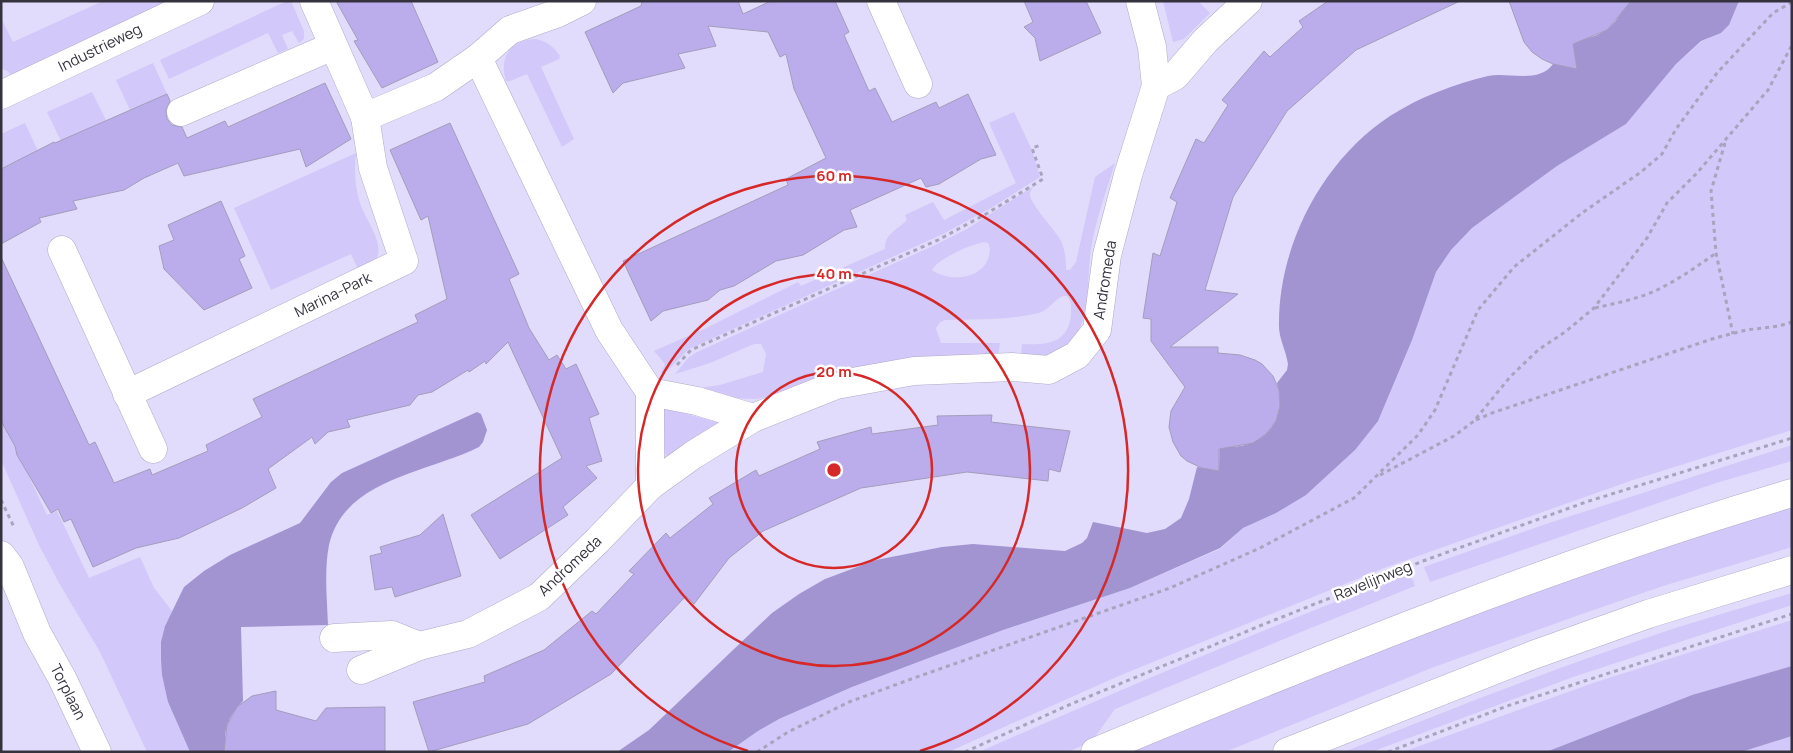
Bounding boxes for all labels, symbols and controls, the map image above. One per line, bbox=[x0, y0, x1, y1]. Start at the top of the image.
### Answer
street label: Industrieweg bbox=[55, 18, 145, 77]
text: 60 m bbox=[816, 165, 852, 186]
street label: Andromeda bbox=[1088, 239, 1121, 321]
text: 40 m bbox=[816, 263, 852, 284]
street label: Marina-Park bbox=[291, 267, 375, 322]
text: 20 m bbox=[816, 361, 852, 382]
centre of rings bbox=[825, 461, 843, 479]
street label: Andromeda bbox=[533, 531, 606, 601]
street label: Ravelijnweg bbox=[1331, 555, 1415, 606]
street label: Torplaan bbox=[45, 660, 91, 723]

